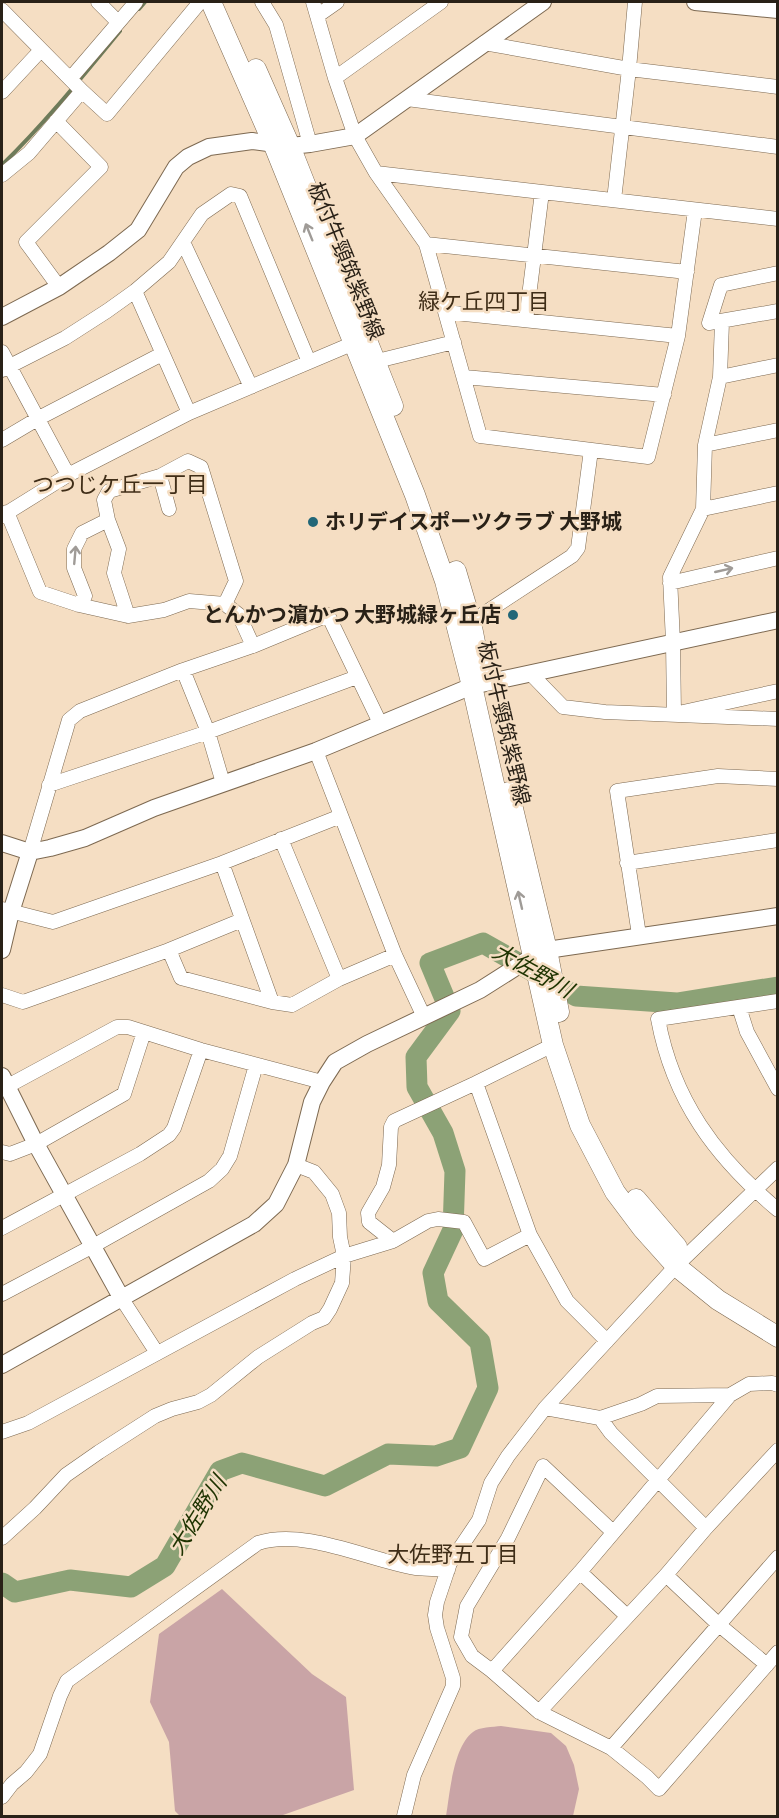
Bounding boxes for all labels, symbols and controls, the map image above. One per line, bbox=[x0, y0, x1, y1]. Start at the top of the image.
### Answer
street label: 板付牛頸筑紫野線 bbox=[304, 178, 390, 343]
one-way arrow bbox=[303, 223, 314, 242]
district label: 緑ケ丘四丁目 bbox=[418, 287, 550, 314]
district label: つつじケ丘一丁目 bbox=[32, 470, 208, 497]
place label: ホリデイスポーツクラブ 大野城 bbox=[325, 508, 622, 533]
marker: ホリデイスポーツクラブ 大野城 bbox=[306, 515, 320, 529]
one-way arrow bbox=[70, 546, 81, 566]
one-way arrow bbox=[714, 564, 733, 576]
place label: とんかつ濵かつ 大野城緑ヶ丘店 bbox=[203, 601, 501, 626]
marker: とんかつ濵かつ 大野城緑ヶ丘店 bbox=[506, 608, 520, 622]
street label: 板付牛頸筑紫野線 bbox=[474, 638, 537, 807]
one-way arrow bbox=[513, 890, 525, 909]
water label: 大佐野川 bbox=[488, 936, 580, 1004]
water label: 大佐野川 bbox=[162, 1469, 232, 1559]
district label: 大佐野五丁目 bbox=[387, 1540, 519, 1567]

